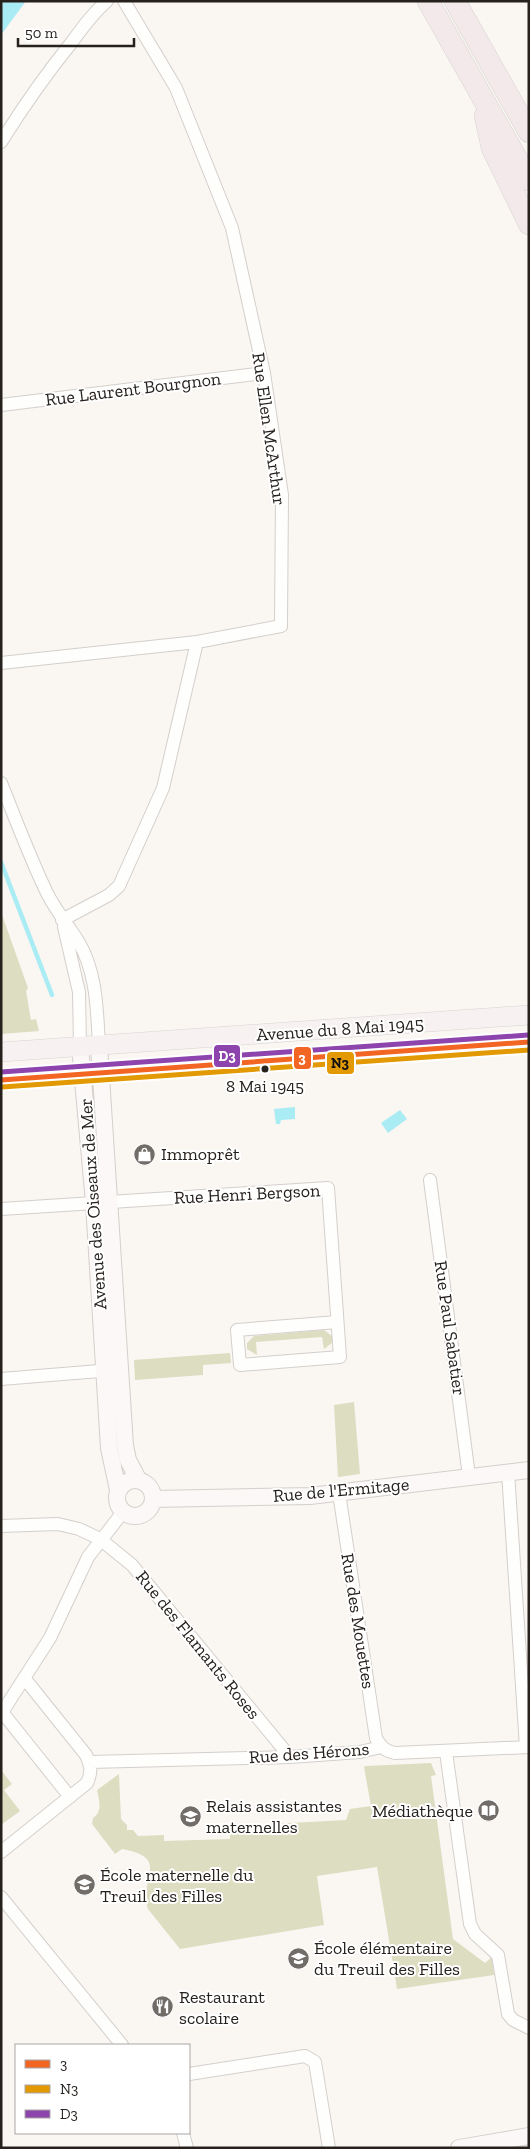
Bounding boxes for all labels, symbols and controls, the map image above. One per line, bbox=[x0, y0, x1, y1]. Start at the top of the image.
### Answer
scale bar bbox=[18, 15, 134, 47]
text: 50 m bbox=[25, 24, 58, 42]
street label: Rue Ellen McArthur bbox=[247, 351, 291, 507]
street label: Rue Laurent Bourgnon bbox=[44, 367, 223, 411]
street label: Avenue du 8 Mai 1945 bbox=[255, 1012, 425, 1046]
line badge: D3 bbox=[213, 1044, 241, 1068]
line badge: 3 bbox=[293, 1046, 312, 1070]
text: D3 bbox=[218, 1048, 236, 1065]
text: 3 bbox=[298, 1050, 306, 1067]
line badge: N3 bbox=[326, 1051, 355, 1075]
text: N3 bbox=[331, 1055, 350, 1072]
marker: 8 Mai 1945 bbox=[260, 1064, 270, 1074]
place label: 8 Mai 1945 bbox=[226, 1076, 304, 1096]
street label: Avenue des Oiseaux de Mer bbox=[75, 1098, 111, 1310]
shop icon: Immoprêt bbox=[133, 1142, 157, 1166]
place label: Immoprêt bbox=[161, 1143, 240, 1165]
street label: Rue Henri Bergson bbox=[173, 1179, 321, 1209]
street label: Rue Paul Sabatier bbox=[430, 1259, 470, 1397]
street label: Rue de l'Ermitage bbox=[272, 1473, 410, 1507]
street label: Rue des Mouettes bbox=[336, 1552, 380, 1690]
street label: Rue des Flamants Roses bbox=[131, 1566, 265, 1724]
street label: Rue des Hérons bbox=[248, 1738, 370, 1768]
place label: Relais assistantes maternelles bbox=[206, 1795, 342, 1838]
library icon: Médiathèque bbox=[477, 1799, 501, 1823]
place label: Médiathèque bbox=[372, 1800, 473, 1822]
school or university icon: Relais assistantes maternelles bbox=[178, 1804, 202, 1828]
place label: École maternelle du Treuil des Filles bbox=[100, 1864, 253, 1907]
school or university icon: École maternelle du Treuil des Filles bbox=[72, 1873, 96, 1897]
place label: École élémentaire du Treuil des Filles bbox=[314, 1937, 460, 1980]
school or university icon: École élémentaire du Treuil des Filles bbox=[286, 1946, 310, 1970]
place label: Restaurant scolaire bbox=[179, 1986, 265, 2029]
restaurant icon: Restaurant scolaire bbox=[151, 1995, 175, 2019]
legend bbox=[15, 2044, 190, 2134]
text: 3 bbox=[60, 2055, 67, 2073]
text: N3 bbox=[60, 2080, 78, 2098]
text: D3 bbox=[60, 2105, 78, 2123]

